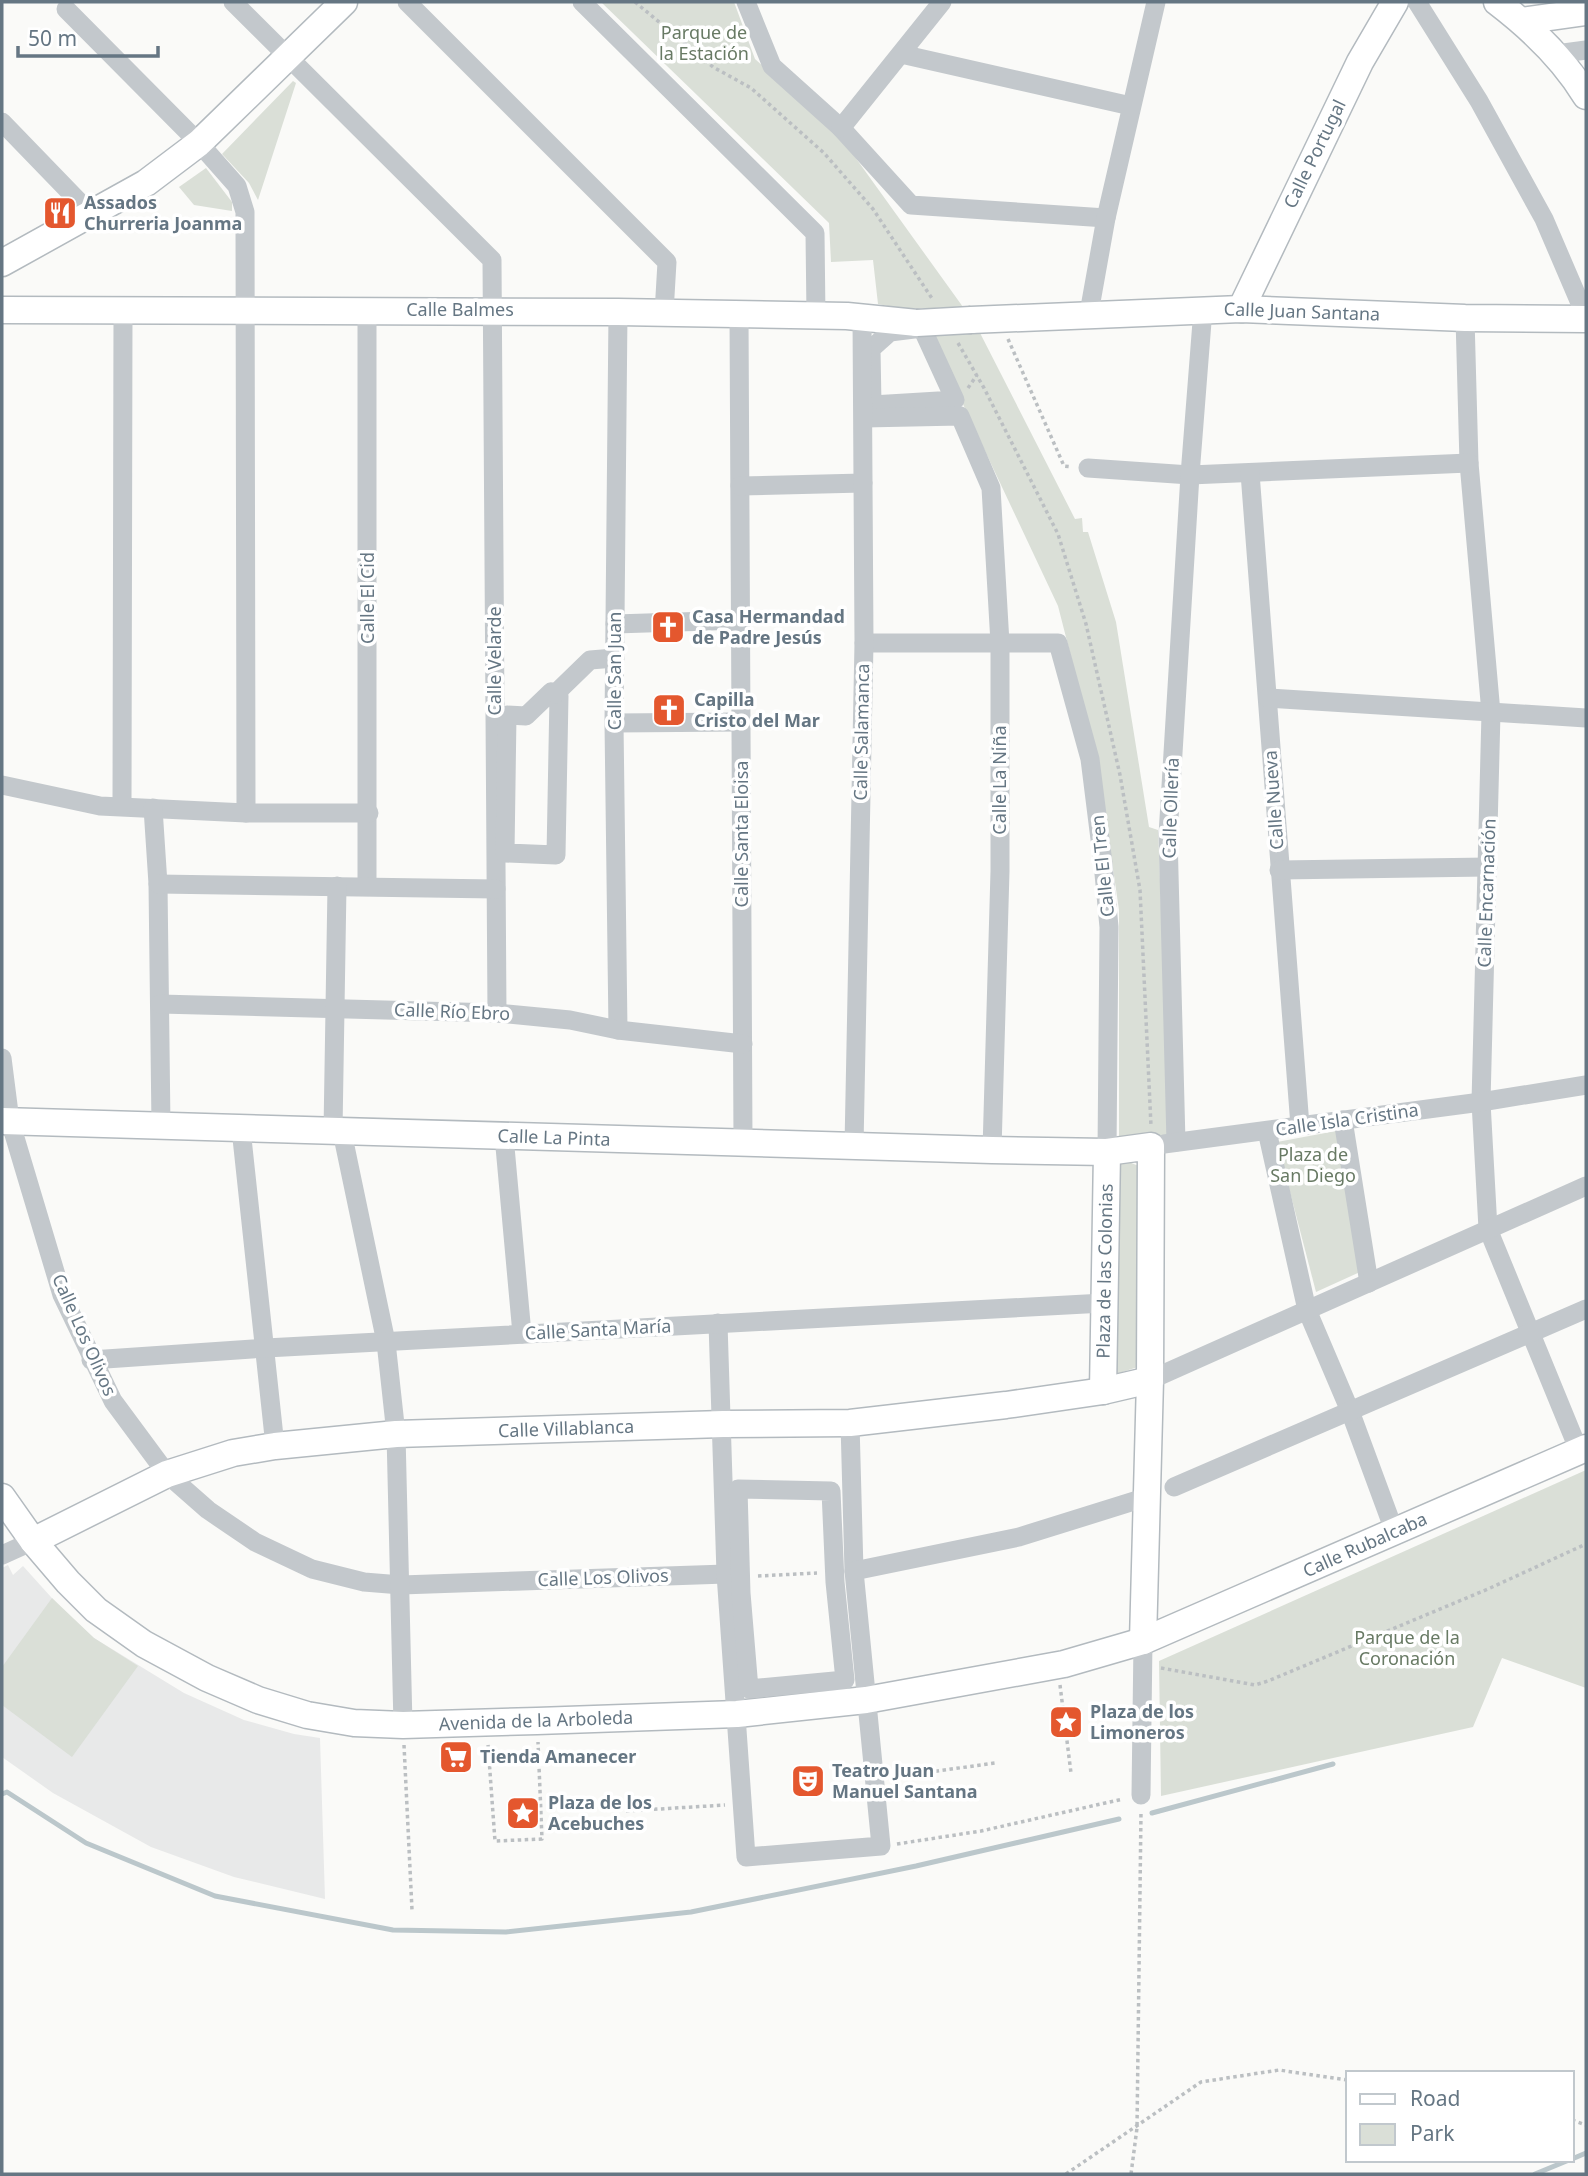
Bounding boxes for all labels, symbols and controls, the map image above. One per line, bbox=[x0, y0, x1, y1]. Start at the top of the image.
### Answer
scale bar bbox=[18, 14, 158, 58]
park label: Parque de la Estación bbox=[659, 20, 749, 65]
text: 50 m bbox=[28, 24, 77, 52]
street label: Calle Portugal bbox=[1277, 95, 1351, 212]
place label: Assados Churreria Joanma bbox=[84, 190, 242, 235]
restaurant icon: Assados Churreria Joanma bbox=[41, 194, 79, 232]
street label: Calle Juan Santana bbox=[1223, 296, 1381, 326]
street label: Calle Balmes bbox=[406, 297, 514, 321]
street label: Calle El Cid bbox=[355, 552, 379, 644]
place label: Casa Hermandad de Padre Jesús bbox=[692, 604, 845, 649]
street label: Calle Velarde bbox=[482, 606, 506, 716]
church icon: Casa Hermandad de Padre Jesús bbox=[649, 608, 687, 646]
street label: Calle San Juan bbox=[602, 612, 626, 730]
street label: Calle Salamanca bbox=[848, 663, 874, 801]
place label: Capilla Cristo del Mar bbox=[694, 687, 820, 732]
church icon: Capilla Cristo del Mar bbox=[650, 691, 688, 729]
street label: Calle La Niña bbox=[987, 725, 1011, 835]
street label: Calle Nueva bbox=[1258, 750, 1288, 851]
street label: Calle Ollería bbox=[1156, 757, 1184, 859]
street label: Calle Santa Eloisa bbox=[729, 761, 753, 907]
street label: Calle El Tren bbox=[1085, 814, 1119, 918]
street label: Calle Encarnación bbox=[1471, 818, 1501, 968]
street label: Calle Río Ebro bbox=[394, 997, 510, 1025]
street label: Calle Isla Cristina bbox=[1274, 1097, 1420, 1141]
street label: Calle La Pinta bbox=[497, 1123, 611, 1151]
park label: Plaza de San Diego bbox=[1270, 1142, 1356, 1187]
street label: Plaza de las Colonias bbox=[1090, 1183, 1118, 1359]
street label: Calle Los Olivos bbox=[47, 1270, 123, 1399]
street label: Calle Santa María bbox=[524, 1313, 672, 1345]
street label: Calle Villablanca bbox=[498, 1414, 634, 1442]
street label: Calle Rubalcaba bbox=[1299, 1506, 1431, 1582]
street label: Calle Los Olivos bbox=[537, 1563, 669, 1591]
park label: Parque de la Coronación bbox=[1354, 1625, 1460, 1670]
place label: Plaza de los Limoneros bbox=[1090, 1699, 1194, 1744]
place icon: Plaza de los Limoneros bbox=[1047, 1703, 1085, 1741]
street label: Avenida de la Arboleda bbox=[438, 1705, 634, 1735]
supermarket icon: Tienda Amanecer bbox=[437, 1738, 475, 1776]
place label: Tienda Amanecer bbox=[480, 1744, 636, 1768]
place label: Teatro Juan Manuel Santana bbox=[832, 1758, 977, 1803]
theatre icon: Teatro Juan Manuel Santana bbox=[789, 1762, 827, 1800]
place label: Plaza de los Acebuches bbox=[548, 1790, 652, 1835]
place icon: Plaza de los Acebuches bbox=[504, 1794, 542, 1832]
legend bbox=[1346, 2071, 1574, 2162]
text: Road bbox=[1410, 2084, 1460, 2112]
text: Park bbox=[1410, 2119, 1455, 2147]

